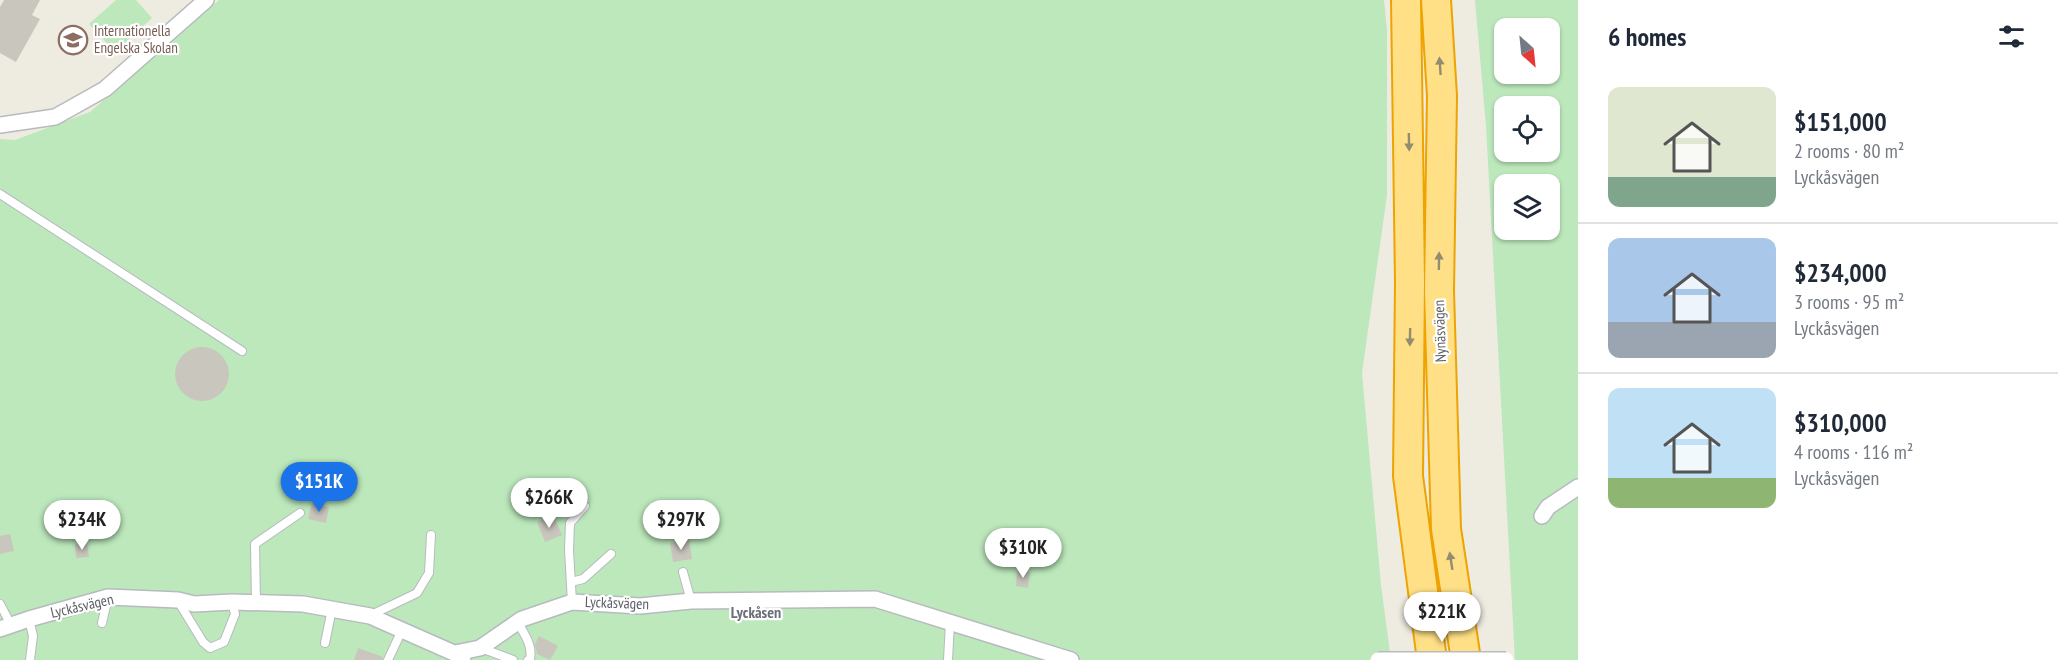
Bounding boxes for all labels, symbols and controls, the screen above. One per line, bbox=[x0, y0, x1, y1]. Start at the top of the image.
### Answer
north arrow bbox=[1494, 18, 1560, 84]
map controls bbox=[1494, 18, 1560, 240]
text: 6 homes bbox=[1608, 20, 1686, 53]
icon: filters bbox=[1995, 20, 2028, 53]
place label: Internationella Engelska Skolan bbox=[94, 21, 178, 57]
school or university icon: Internationella Engelska Skolan bbox=[57, 24, 89, 56]
one-way arrow bbox=[1436, 57, 1445, 76]
button: locate bbox=[1494, 96, 1560, 162]
text: $151,000 bbox=[1794, 105, 1887, 138]
icon: home bbox=[1656, 111, 1728, 183]
one-way arrow bbox=[1404, 133, 1414, 152]
text: 2 rooms · 80 m² bbox=[1794, 138, 1904, 164]
text: Lyckåsvägen bbox=[1794, 164, 1879, 190]
button: layers bbox=[1494, 174, 1560, 240]
one-way arrow bbox=[1434, 252, 1444, 271]
text: $234,000 bbox=[1794, 256, 1887, 289]
icon: home bbox=[1656, 262, 1728, 334]
text: 3 rooms · 95 m² bbox=[1794, 289, 1904, 315]
street label: Nynäsvägen bbox=[1429, 299, 1450, 363]
text: Lyckåsvägen bbox=[1794, 315, 1879, 341]
one-way arrow bbox=[1405, 328, 1415, 347]
text: $310,000 bbox=[1794, 406, 1887, 439]
icon: home bbox=[1656, 412, 1728, 484]
text: 4 rooms · 116 m² bbox=[1794, 439, 1913, 465]
pin: $151K bbox=[277, 462, 361, 513]
text: Lyckåsvägen bbox=[1794, 465, 1879, 491]
text: $151K bbox=[295, 468, 343, 494]
pin: $266K bbox=[507, 478, 591, 529]
text: $266K bbox=[525, 484, 573, 510]
pin: $234K bbox=[40, 500, 124, 551]
pin: $297K bbox=[639, 500, 723, 551]
text: $234K bbox=[58, 506, 106, 532]
text: $297K bbox=[657, 506, 705, 532]
pin: $310K bbox=[981, 528, 1065, 579]
text: $310K bbox=[999, 534, 1047, 560]
one-way arrow bbox=[1446, 551, 1455, 570]
street label: Lyckåsvägen bbox=[49, 589, 115, 622]
street label: Lyckåsvägen bbox=[585, 592, 649, 613]
pin: $221K bbox=[1400, 592, 1484, 643]
text: $221K bbox=[1418, 598, 1466, 624]
district label: Lyckåsen bbox=[731, 602, 781, 622]

